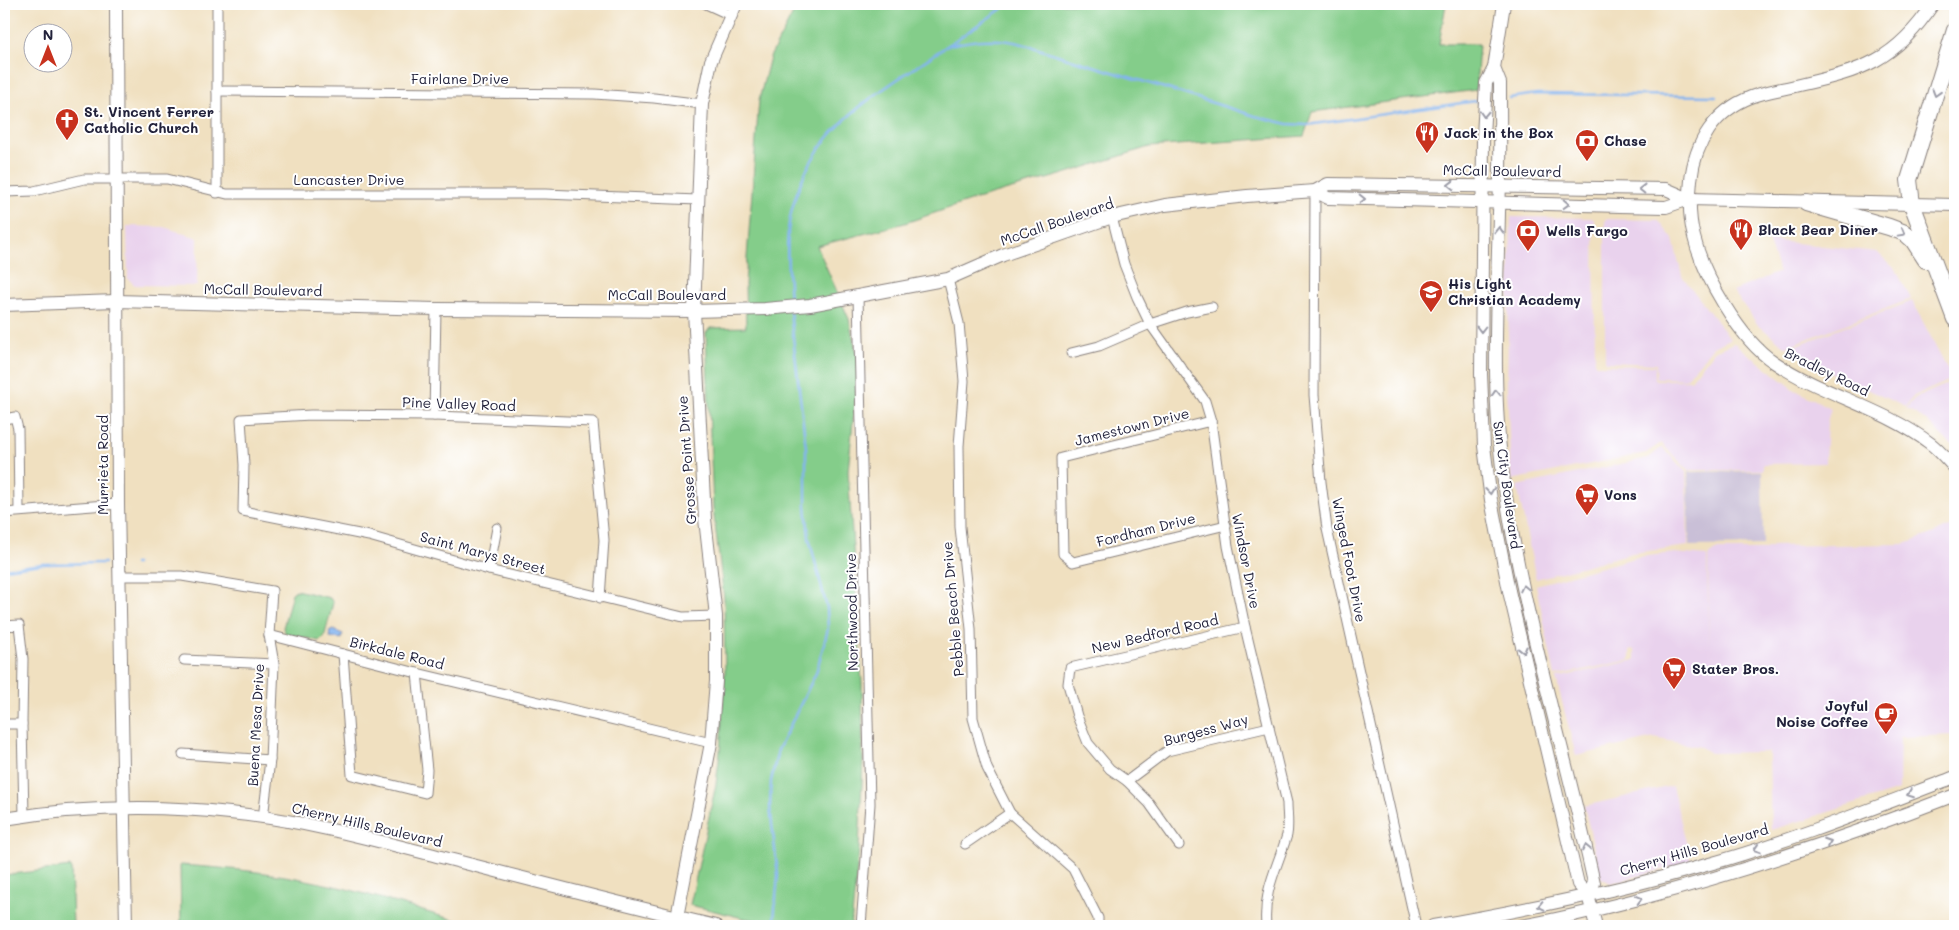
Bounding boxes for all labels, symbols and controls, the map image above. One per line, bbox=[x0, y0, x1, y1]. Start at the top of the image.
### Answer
north arrow bbox=[22, 22, 72, 72]
text: N bbox=[43, 25, 53, 44]
street label: Fairlane Drive bbox=[411, 69, 509, 88]
one-way arrow bbox=[1931, 89, 1941, 97]
place label: St. Vincent Ferrer Catholic Church bbox=[84, 102, 214, 137]
church icon: St. Vincent Ferrer Catholic Church bbox=[54, 107, 80, 141]
one-way arrow bbox=[1479, 111, 1489, 119]
restaurant icon: Jack in the Box bbox=[1414, 120, 1440, 154]
place label: Jack in the Box bbox=[1444, 123, 1554, 142]
bank icon: Chase bbox=[1574, 128, 1600, 162]
place label: Chase bbox=[1604, 131, 1647, 150]
street label: McCall Boulevard bbox=[1443, 160, 1562, 181]
street label: Lancaster Drive bbox=[294, 170, 404, 189]
one-way arrow bbox=[1447, 180, 1454, 190]
one-way arrow bbox=[1638, 184, 1646, 194]
street label: McCall Boulevard bbox=[998, 193, 1116, 250]
one-way arrow bbox=[1358, 194, 1366, 204]
one-way arrow bbox=[1562, 199, 1570, 210]
restaurant icon: Black Bear Diner bbox=[1728, 217, 1754, 251]
bank icon: Wells Fargo bbox=[1515, 218, 1541, 252]
place label: Black Bear Diner bbox=[1758, 220, 1878, 239]
place label: Wells Fargo bbox=[1546, 221, 1628, 240]
one-way arrow bbox=[1493, 226, 1504, 234]
one-way arrow bbox=[1897, 227, 1906, 237]
place label: His Light Christian Academy bbox=[1448, 274, 1581, 309]
street label: McCall Boulevard bbox=[204, 279, 323, 300]
school or university icon: His Light Christian Academy bbox=[1418, 279, 1444, 313]
street label: McCall Boulevard bbox=[608, 285, 726, 304]
one-way arrow bbox=[1476, 326, 1486, 334]
street label: Bradley Road bbox=[1782, 343, 1873, 400]
one-way arrow bbox=[1491, 388, 1502, 396]
street label: Pine Valley Road bbox=[402, 392, 516, 415]
street label: Grosse Point Drive bbox=[673, 395, 700, 525]
street label: Jamestown Drive bbox=[1073, 403, 1191, 450]
street label: Murrieta Road bbox=[93, 415, 112, 515]
street label: Sun City Boulevard bbox=[1489, 420, 1526, 550]
supermarket icon: Vons bbox=[1574, 482, 1600, 516]
place label: Vons bbox=[1604, 485, 1637, 504]
one-way arrow bbox=[1484, 488, 1495, 496]
street label: Winged Foot Drive bbox=[1328, 496, 1371, 624]
street label: Fordham Drive bbox=[1094, 508, 1197, 551]
street label: Windsor Drive bbox=[1228, 512, 1265, 610]
street label: Saint Marys Street bbox=[418, 527, 548, 578]
street label: Pebble Beach Drive bbox=[937, 541, 968, 677]
street label: Northwood Drive bbox=[841, 553, 862, 671]
one-way arrow bbox=[1519, 583, 1530, 592]
street label: New Bedford Road bbox=[1090, 610, 1220, 657]
street label: Birkdale Road bbox=[348, 632, 446, 673]
one-way arrow bbox=[1517, 646, 1528, 655]
supermarket icon: Stater Bros. bbox=[1661, 656, 1687, 690]
place label: Stater Bros. bbox=[1692, 659, 1779, 678]
street label: Buena Mesa Drive bbox=[243, 663, 268, 787]
place label: Joyful Noise Coffee bbox=[1776, 696, 1868, 731]
cafe icon: Joyful Noise Coffee bbox=[1873, 701, 1899, 735]
street label: Burgess Way bbox=[1162, 709, 1250, 750]
one-way arrow bbox=[1906, 788, 1915, 798]
street label: Cherry Hills Boulevard bbox=[290, 798, 444, 851]
street label: Cherry Hills Boulevard bbox=[1617, 819, 1771, 880]
one-way arrow bbox=[1823, 838, 1832, 848]
one-way arrow bbox=[1753, 843, 1762, 853]
one-way arrow bbox=[1581, 844, 1592, 853]
one-way arrow bbox=[1635, 894, 1644, 905]
one-way arrow bbox=[1536, 900, 1545, 911]

